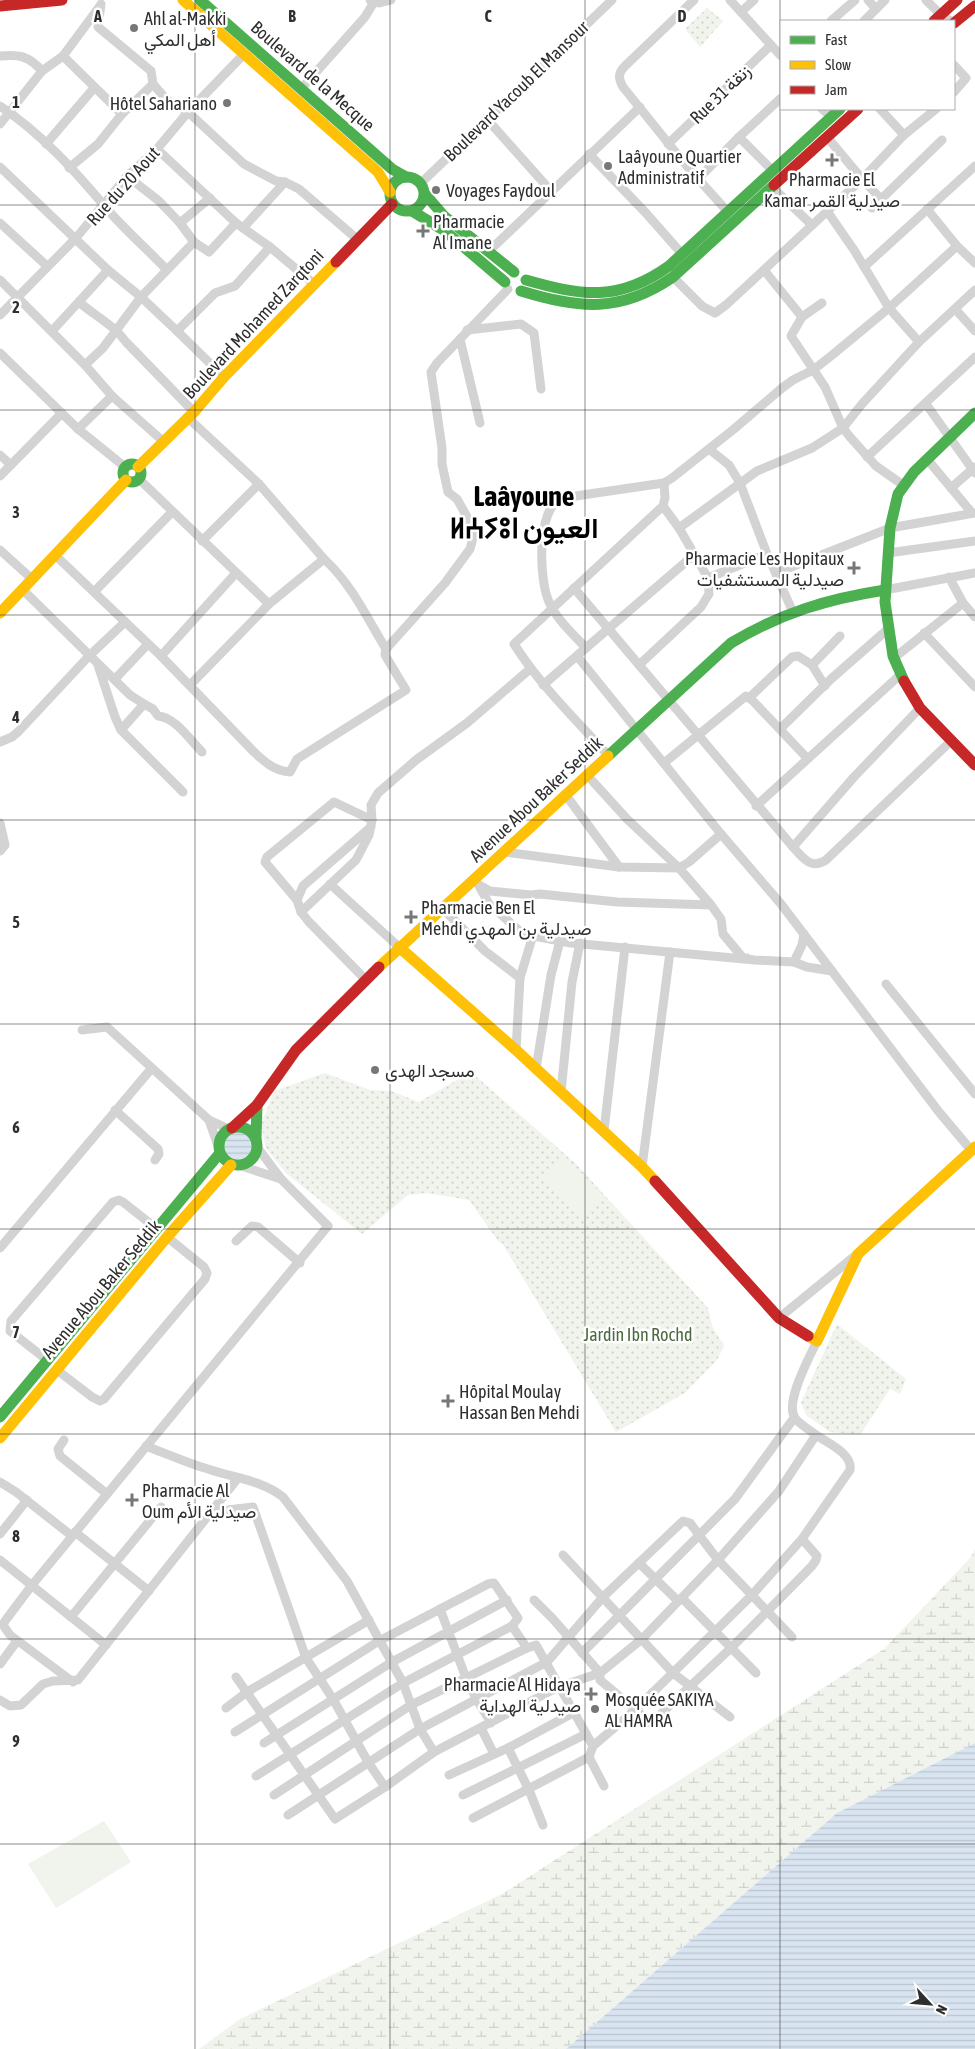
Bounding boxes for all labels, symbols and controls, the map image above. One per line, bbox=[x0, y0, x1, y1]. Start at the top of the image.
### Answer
text: A bbox=[93, 7, 102, 25]
text: C bbox=[484, 7, 492, 25]
text: D bbox=[678, 7, 687, 25]
place label: Ahl al-Makki أهل المكي bbox=[144, 8, 226, 55]
street label: Boulevard de la Mecque bbox=[247, 16, 379, 136]
street label: Boulevard Yacoub El Mansour bbox=[439, 16, 593, 166]
legend bbox=[780, 20, 955, 110]
marker: Ahl al-Makki أهل المكي bbox=[128, 22, 140, 34]
text: Fast bbox=[825, 31, 847, 48]
text: Slow bbox=[825, 56, 851, 73]
street label: Rue 31 زنقة bbox=[685, 60, 755, 129]
text: Jam bbox=[825, 81, 848, 98]
text: 1 bbox=[12, 93, 20, 111]
place label: Hôtel Sahariano bbox=[110, 93, 217, 114]
marker: Hôtel Sahariano bbox=[221, 97, 233, 109]
street label: Rue du 20 Aout bbox=[82, 142, 164, 230]
place label: Laâyoune Quartier Administratif bbox=[618, 146, 742, 188]
marker: Pharmacie El Kamar صيدلية القمر bbox=[826, 154, 838, 166]
marker: Laâyoune Quartier Administratif bbox=[602, 160, 614, 172]
place label: Pharmacie El Kamar صيدلية القمر bbox=[764, 169, 900, 212]
place label: Voyages Faydoul bbox=[446, 180, 556, 201]
marker: Voyages Faydoul bbox=[430, 184, 442, 196]
place label: Pharmacie Al Imane bbox=[433, 211, 505, 253]
marker: Pharmacie Al Imane bbox=[417, 225, 429, 237]
street label: Boulevard Mohamed Zarqtoni bbox=[178, 245, 328, 403]
text: 2 bbox=[12, 298, 20, 316]
district label: Laâyoune ⵍⵄⵢⵓⵏ العيون bbox=[449, 480, 599, 546]
text: 3 bbox=[12, 503, 20, 521]
place label: Pharmacie Les Hopitaux صيدلية المستشفيات bbox=[685, 548, 844, 590]
marker: Pharmacie Les Hopitaux صيدلية المستشفيات bbox=[848, 562, 860, 574]
text: 4 bbox=[11, 708, 20, 726]
street label: Avenue Abou Baker Seddik bbox=[465, 732, 607, 866]
place label: Pharmacie Ben El Mehdi صيدلية بن المهدي bbox=[421, 897, 591, 944]
marker: Pharmacie Ben El Mehdi صيدلية بن المهدي bbox=[405, 911, 417, 923]
text: 5 bbox=[12, 913, 20, 931]
place label: مسجد الهدى bbox=[385, 1060, 475, 1082]
marker: مسجد الهدى bbox=[369, 1064, 381, 1076]
text: 6 bbox=[12, 1118, 20, 1136]
street label: Avenue Abou Baker Seddik bbox=[37, 1215, 165, 1363]
text: 7 bbox=[12, 1323, 20, 1341]
park label: Jardin Ibn Rochd bbox=[583, 1324, 693, 1345]
place label: Hôpital Moulay Hassan Ben Mehdi bbox=[459, 1381, 580, 1423]
marker: Hôpital Moulay Hassan Ben Mehdi bbox=[441, 1394, 455, 1408]
place label: Pharmacie Al Oum صيدلية الأم bbox=[142, 1480, 256, 1524]
marker: Pharmacie Al Oum صيدلية الأم bbox=[126, 1494, 138, 1506]
text: 8 bbox=[12, 1527, 20, 1545]
place label: Pharmacie Al Hidaya صيدلية الهداية bbox=[444, 1674, 581, 1717]
marker: Pharmacie Al Hidaya صيدلية الهداية bbox=[585, 1688, 597, 1700]
place label: Mosquée SAKIYA AL HAMRA bbox=[605, 1689, 714, 1731]
marker: Mosquée SAKIYA AL HAMRA bbox=[589, 1703, 601, 1715]
text: 9 bbox=[12, 1732, 20, 1750]
north arrow bbox=[905, 1979, 955, 2029]
text: N bbox=[933, 2002, 951, 2017]

